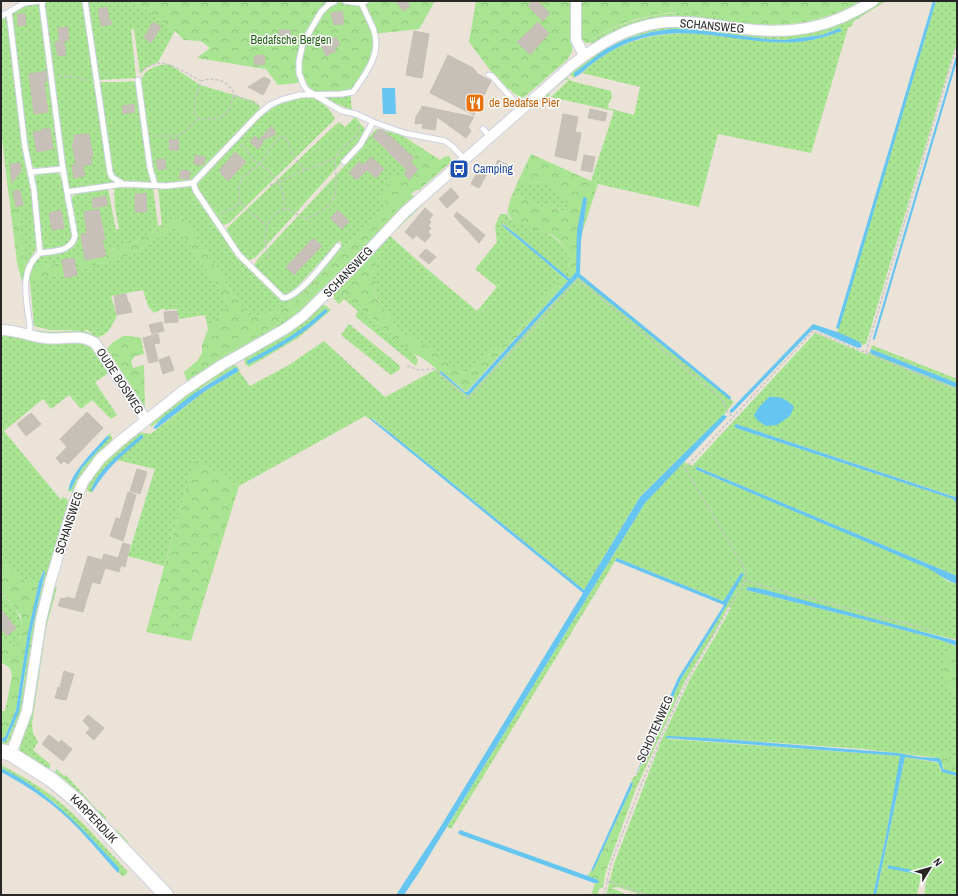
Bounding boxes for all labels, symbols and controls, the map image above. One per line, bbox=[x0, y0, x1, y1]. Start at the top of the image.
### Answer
street label: SCHANSWEG bbox=[679, 15, 745, 37]
park label: Bedafsche Bergen bbox=[251, 32, 331, 48]
restaurant icon: de Bedafse Pier bbox=[464, 92, 486, 114]
place label: de Bedafse Pier bbox=[489, 95, 560, 111]
bus stop icon: Camping bbox=[448, 158, 470, 180]
place label: Camping bbox=[473, 161, 513, 177]
street label: SCHANSWEG bbox=[320, 243, 376, 301]
street label: OUDE BOSWEG bbox=[93, 345, 147, 417]
street label: SCHANSWEG bbox=[51, 490, 87, 556]
street label: SCHOTENWEG bbox=[633, 693, 677, 765]
street label: KARPERDIJK bbox=[67, 791, 121, 847]
north arrow bbox=[910, 848, 950, 888]
text: N bbox=[930, 855, 946, 869]

